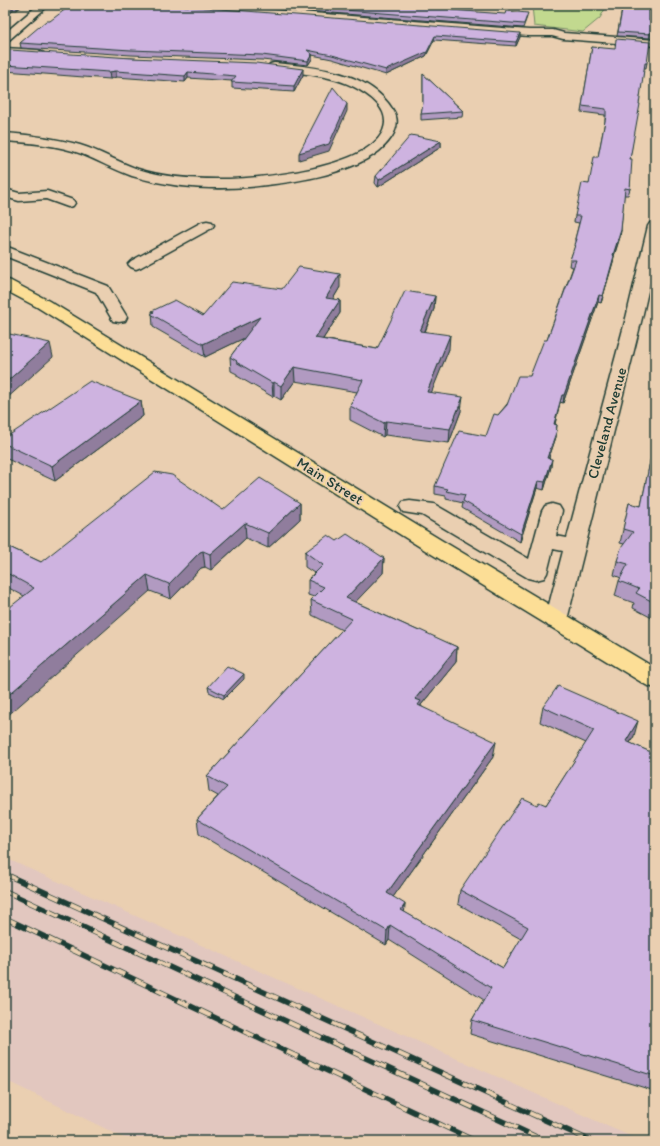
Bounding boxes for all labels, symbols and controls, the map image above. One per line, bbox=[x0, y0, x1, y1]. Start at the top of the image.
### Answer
street label: Cleveland Avenue bbox=[583, 365, 631, 481]
street label: Main Street bbox=[293, 453, 367, 509]

